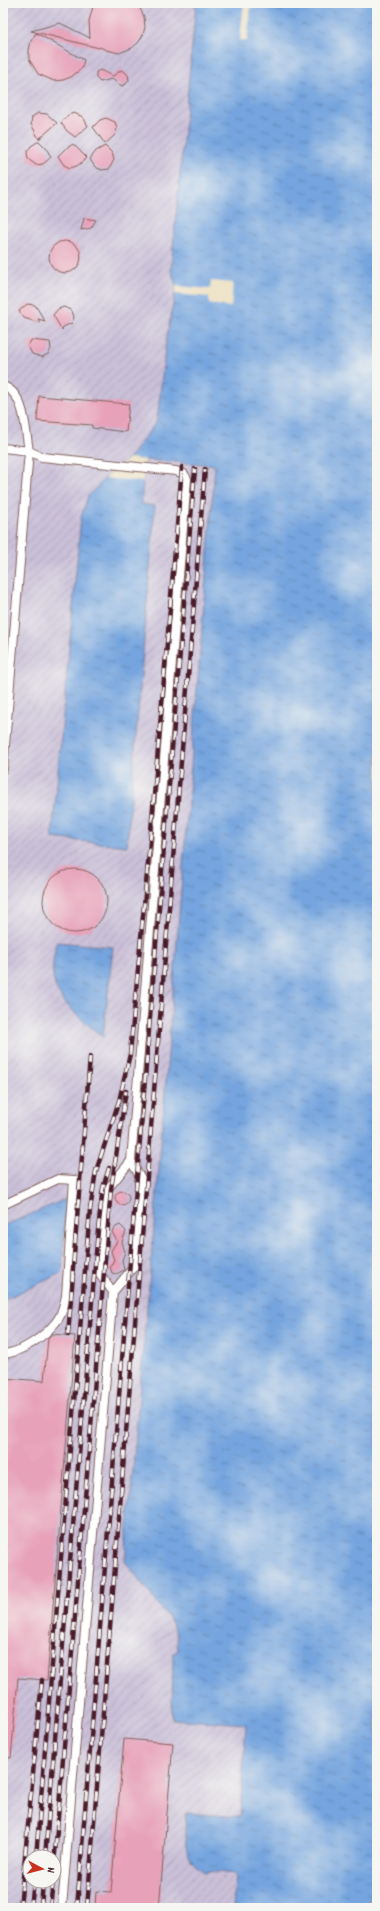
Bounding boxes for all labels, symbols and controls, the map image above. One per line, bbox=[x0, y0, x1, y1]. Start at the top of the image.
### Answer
north arrow bbox=[22, 1849, 62, 1889]
text: N bbox=[42, 1866, 58, 1874]

